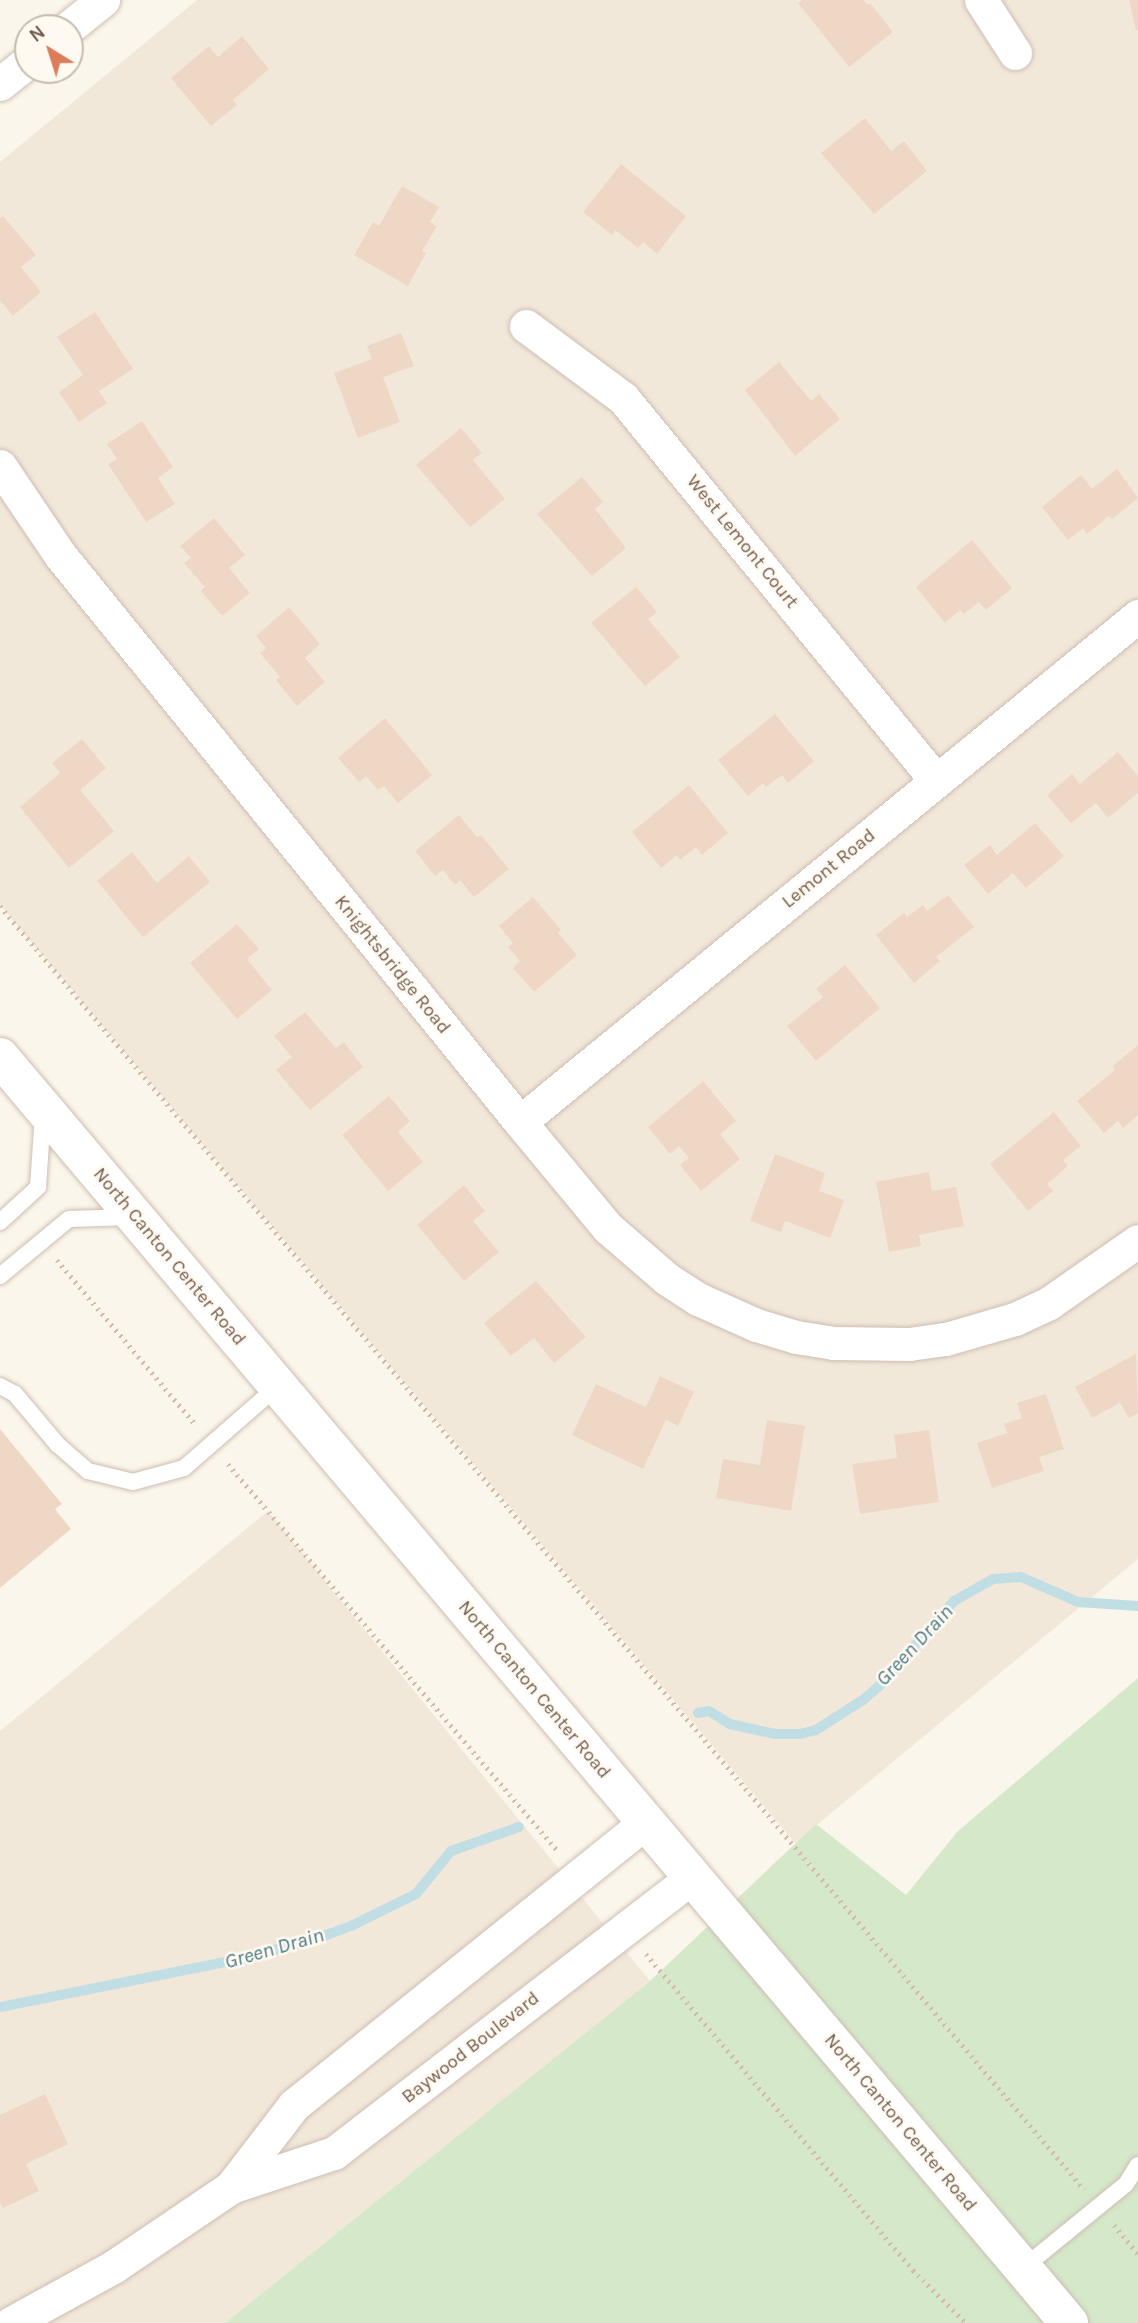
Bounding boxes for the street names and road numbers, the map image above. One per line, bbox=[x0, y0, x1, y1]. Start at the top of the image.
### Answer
street label: West Lemont Court bbox=[681, 471, 803, 613]
street label: Lemont Road bbox=[778, 824, 880, 914]
street label: Knightsbridge Road bbox=[329, 891, 455, 1039]
street label: North Canton Center Road bbox=[88, 1163, 250, 1351]
street label: North Canton Center Road bbox=[453, 1596, 615, 1784]
street label: Baywood Boulevard bbox=[398, 1987, 544, 2109]
street label: North Canton Center Road bbox=[819, 2029, 981, 2217]

